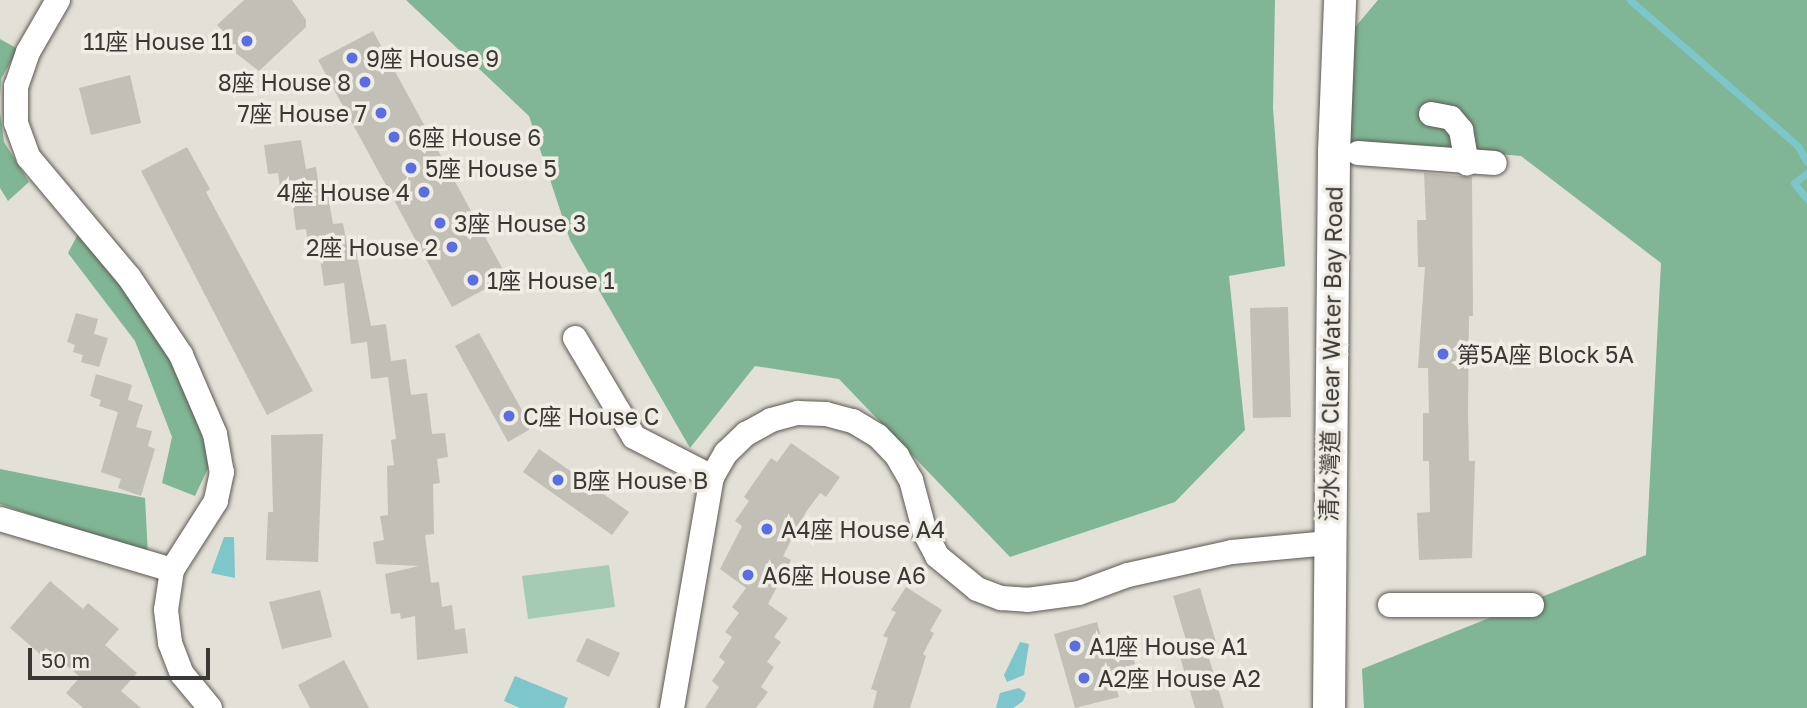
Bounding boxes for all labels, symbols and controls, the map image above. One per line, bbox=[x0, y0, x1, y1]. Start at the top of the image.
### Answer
place label: 11座 House 11 bbox=[83, 27, 233, 55]
marker: 11座 House 11 bbox=[239, 33, 255, 49]
place label: 9座 House 9 bbox=[366, 44, 499, 72]
marker: 9座 House 9 bbox=[344, 50, 360, 66]
place label: 8座 House 8 bbox=[218, 68, 351, 96]
marker: 8座 House 8 bbox=[357, 74, 373, 90]
place label: 7座 House 7 bbox=[237, 99, 367, 127]
marker: 7座 House 7 bbox=[373, 105, 389, 121]
place label: 6座 House 6 bbox=[408, 123, 541, 151]
marker: 6座 House 6 bbox=[386, 129, 402, 145]
place label: 5座 House 5 bbox=[425, 154, 557, 182]
marker: 5座 House 5 bbox=[403, 160, 419, 176]
place label: 4座 House 4 bbox=[277, 178, 410, 206]
marker: 4座 House 4 bbox=[416, 184, 432, 200]
street label: 清水灣道 Clear Water Bay Road bbox=[1314, 186, 1348, 522]
place label: 3座 House 3 bbox=[454, 209, 586, 237]
marker: 3座 House 3 bbox=[432, 215, 448, 231]
place label: 2座 House 2 bbox=[306, 233, 438, 261]
marker: 2座 House 2 bbox=[444, 239, 460, 255]
place label: 1座 House 1 bbox=[487, 266, 615, 294]
marker: 1座 House 1 bbox=[465, 272, 481, 288]
place label: 第5A座 Block 5A bbox=[1457, 340, 1634, 368]
marker: 第5A座 Block 5A bbox=[1435, 346, 1451, 362]
place label: C座 House C bbox=[523, 402, 660, 430]
marker: C座 House C bbox=[501, 408, 517, 424]
place label: B座 House B bbox=[572, 466, 708, 494]
marker: B座 House B bbox=[550, 472, 566, 488]
place label: A4座 House A4 bbox=[781, 515, 945, 543]
marker: A4座 House A4 bbox=[759, 521, 775, 537]
place label: A6座 House A6 bbox=[762, 561, 926, 589]
marker: A6座 House A6 bbox=[740, 567, 756, 583]
place label: A1座 House A1 bbox=[1089, 632, 1247, 660]
scale bar bbox=[32, 634, 214, 678]
marker: A1座 House A1 bbox=[1067, 638, 1083, 654]
text: 50 m bbox=[41, 647, 90, 673]
place label: A2座 House A2 bbox=[1098, 664, 1261, 692]
marker: A2座 House A2 bbox=[1076, 670, 1092, 686]

